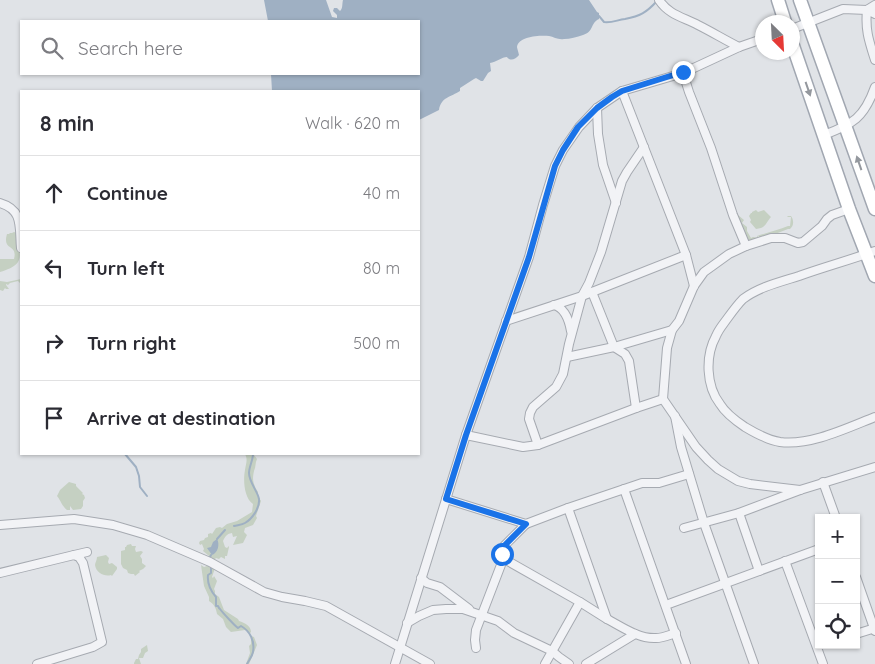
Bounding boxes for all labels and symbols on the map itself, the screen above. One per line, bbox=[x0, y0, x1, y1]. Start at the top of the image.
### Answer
north arrow bbox=[755, 15, 800, 60]
route end bbox=[672, 61, 695, 84]
one-way arrow bbox=[805, 82, 813, 97]
one-way arrow bbox=[855, 155, 862, 170]
route start bbox=[491, 543, 514, 566]

